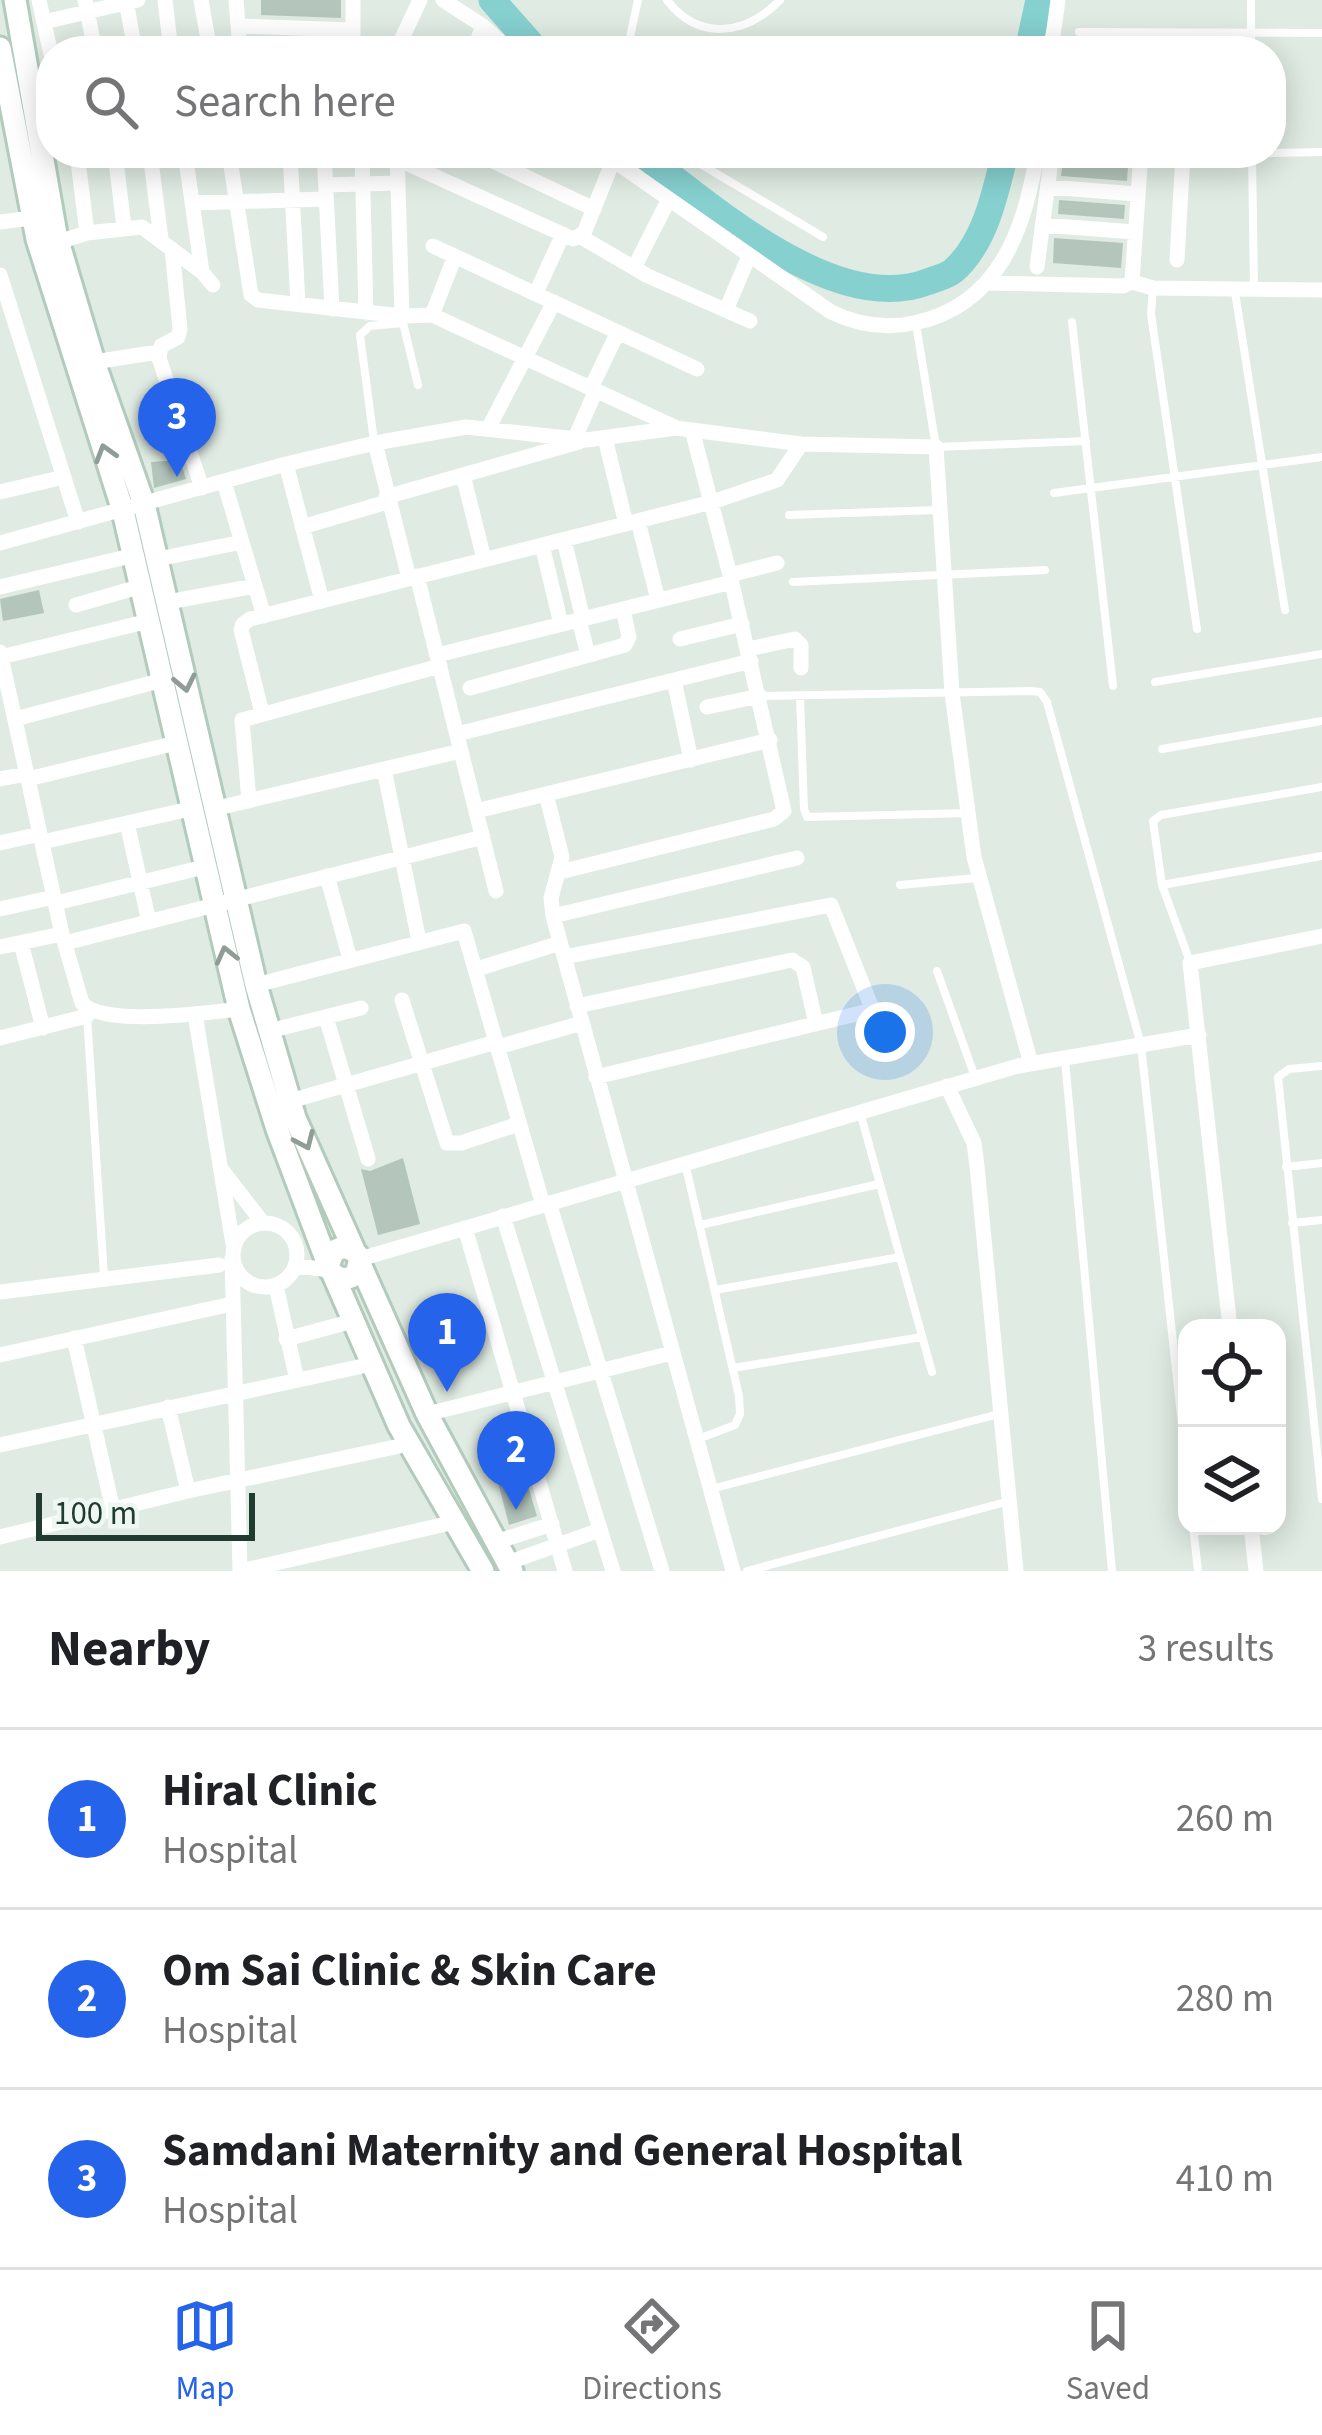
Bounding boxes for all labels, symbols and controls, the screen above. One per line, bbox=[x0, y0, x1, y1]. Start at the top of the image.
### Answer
search box bbox=[36, 36, 1286, 168]
icon: search bbox=[78, 69, 144, 135]
text: Search here bbox=[174, 70, 396, 134]
pin: 3 bbox=[138, 378, 216, 477]
one-way arrow bbox=[94, 443, 119, 464]
one-way arrow bbox=[172, 672, 197, 692]
one-way arrow bbox=[215, 945, 240, 965]
your location bbox=[855, 1002, 915, 1062]
one-way arrow bbox=[291, 1128, 315, 1150]
pin: 1 bbox=[408, 1293, 486, 1392]
map controls bbox=[1178, 1319, 1286, 1535]
button: locate bbox=[1178, 1319, 1286, 1427]
pin: 2 bbox=[477, 1411, 555, 1510]
button: layers bbox=[1178, 1427, 1286, 1535]
scale bar bbox=[36, 1487, 255, 1540]
text: 100 m bbox=[54, 1490, 137, 1537]
text: Nearby bbox=[48, 1613, 210, 1685]
text: 3 results bbox=[1138, 1621, 1274, 1677]
text: Hiral Clinic bbox=[162, 1759, 378, 1823]
text: 1 bbox=[77, 1791, 97, 1847]
text: 260 m bbox=[1176, 1791, 1274, 1847]
text: Hospital bbox=[162, 1823, 298, 1879]
text: Om Sai Clinic & Skin Care bbox=[162, 1939, 657, 2003]
text: 2 bbox=[77, 1971, 97, 2027]
text: 280 m bbox=[1176, 1971, 1274, 2027]
text: Hospital bbox=[162, 2003, 298, 2059]
text: Samdani Maternity and General Hospital bbox=[162, 2119, 962, 2183]
text: 3 bbox=[77, 2151, 97, 2207]
text: 410 m bbox=[1176, 2151, 1274, 2207]
text: Hospital bbox=[162, 2183, 298, 2239]
tab: Map bbox=[172, 2293, 238, 2412]
tab: Directions bbox=[582, 2293, 722, 2412]
tab: Saved bbox=[1066, 2293, 1150, 2412]

